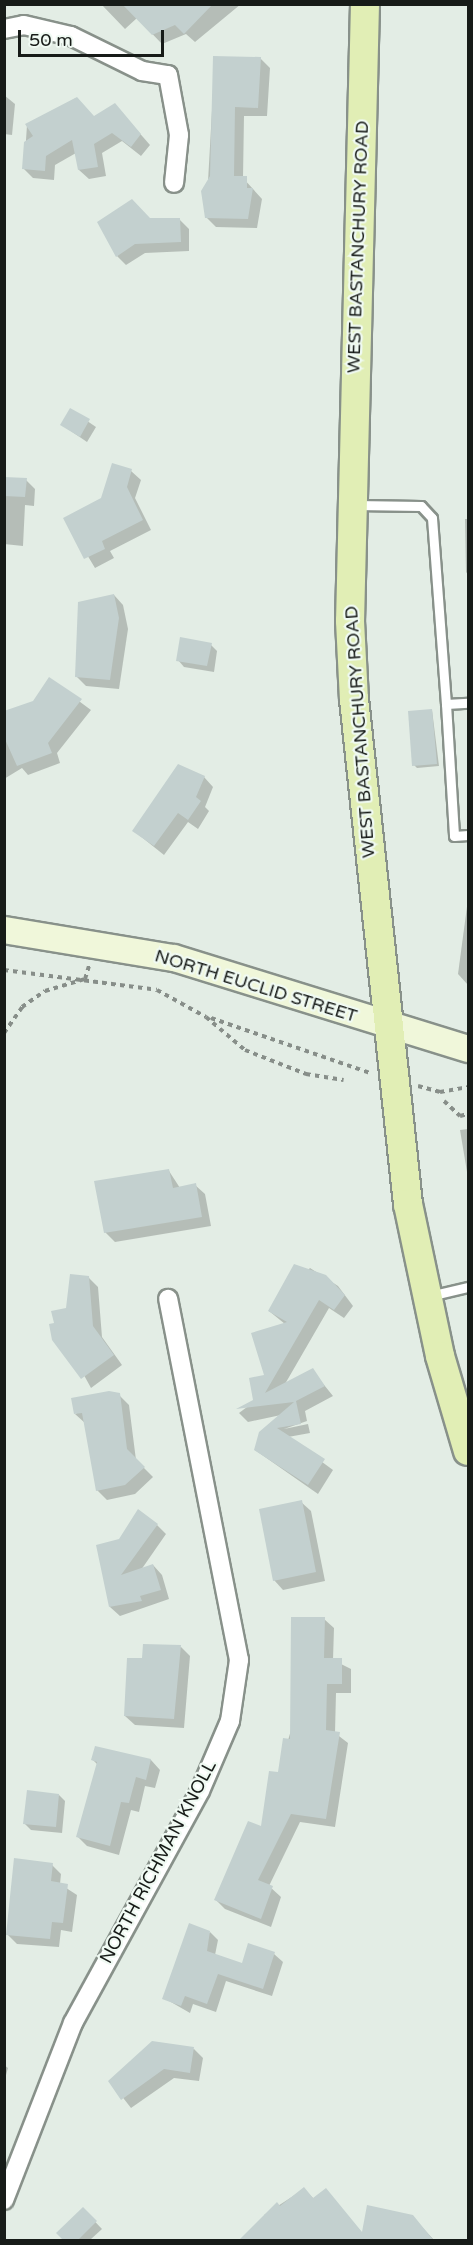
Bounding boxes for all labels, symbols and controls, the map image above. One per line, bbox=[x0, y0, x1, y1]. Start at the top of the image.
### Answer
scale bar bbox=[21, 18, 166, 56]
text: 50 m bbox=[29, 29, 73, 51]
street label: WEST BASTANCHURY ROAD bbox=[343, 120, 373, 374]
street label: WEST BASTANCHURY ROAD bbox=[340, 605, 380, 859]
street label: NORTH EUCLID STREET bbox=[152, 945, 360, 1027]
street label: NORTH RICHMAN KNOLL bbox=[95, 1757, 221, 1967]

